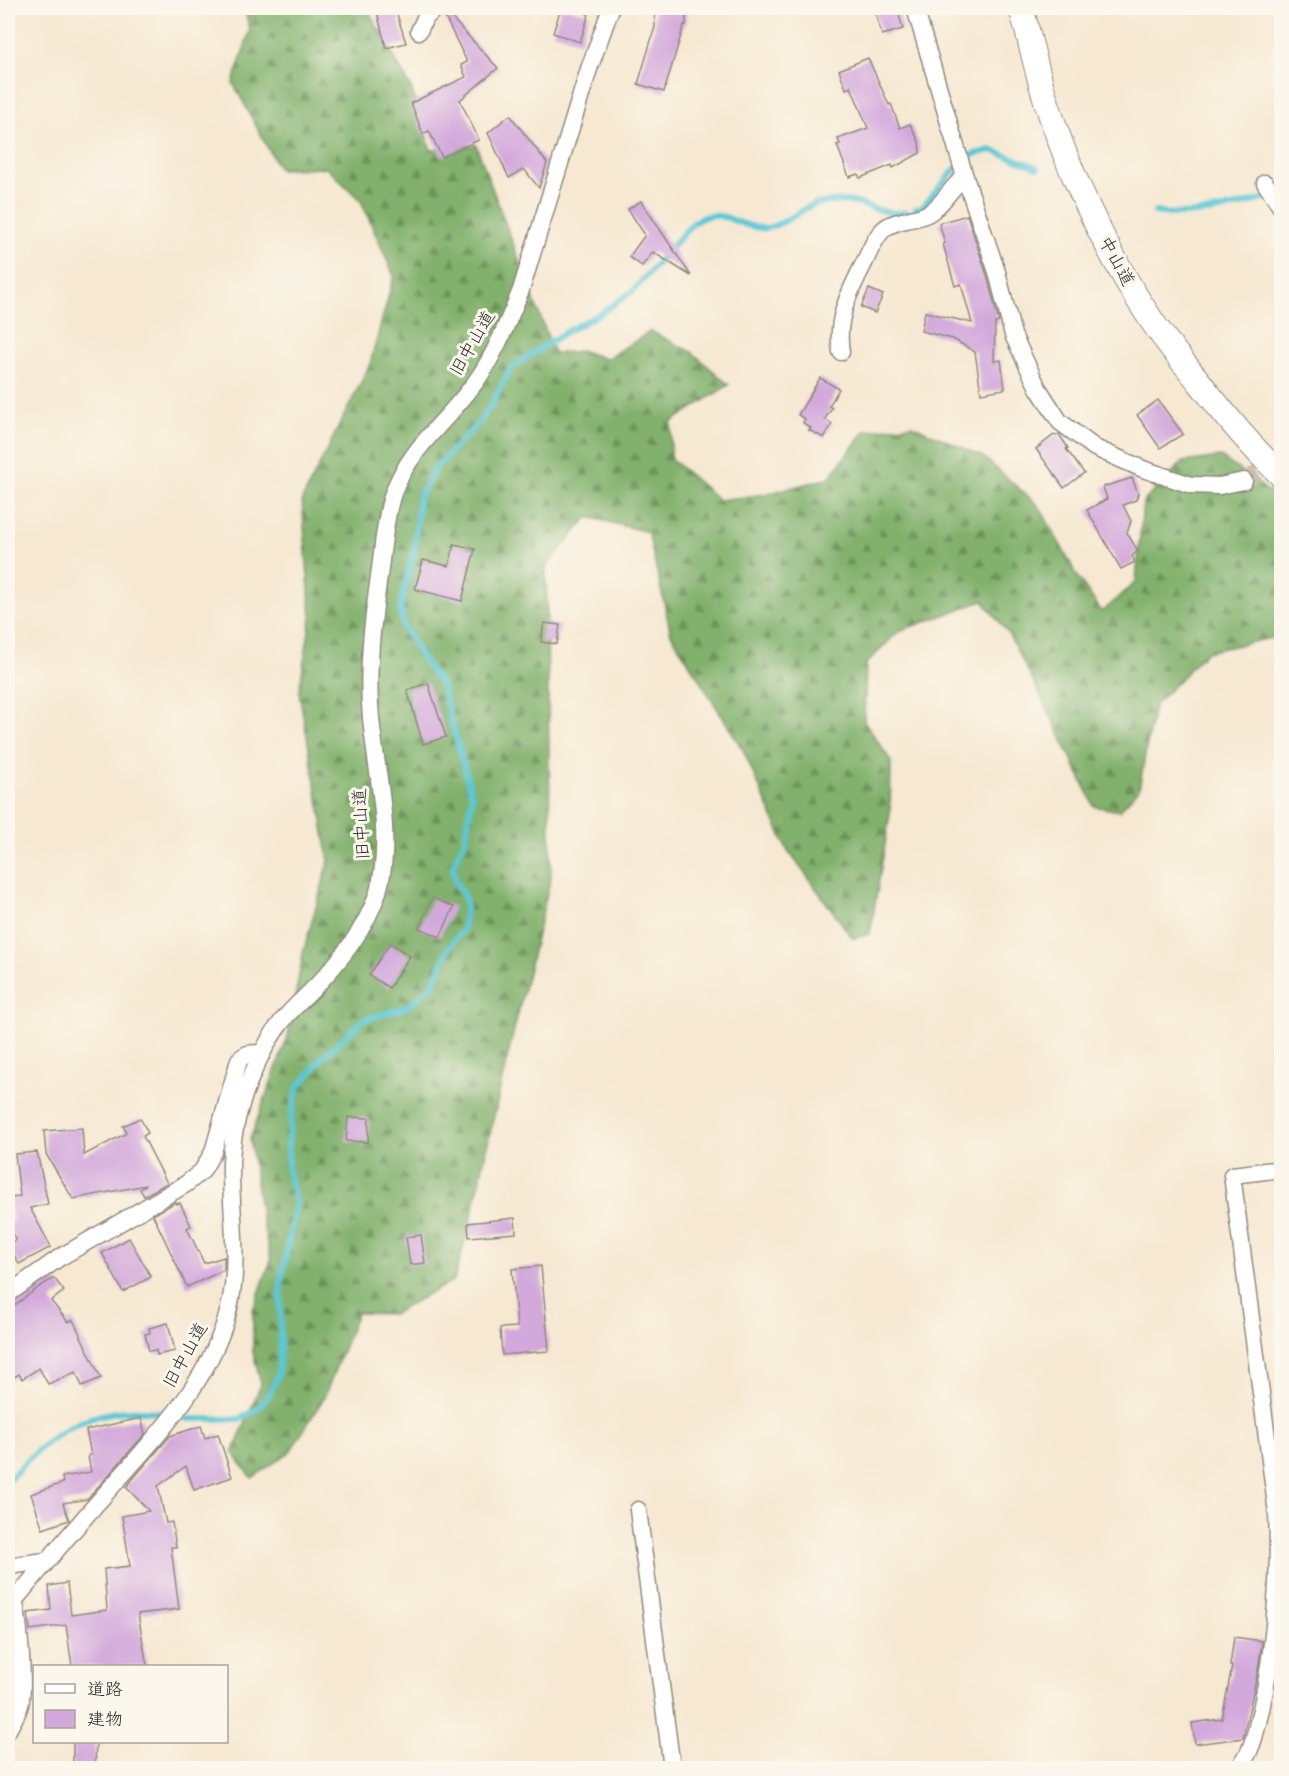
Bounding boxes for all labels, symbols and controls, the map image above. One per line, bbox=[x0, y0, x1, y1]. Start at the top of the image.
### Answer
street label: 中山道 bbox=[1090, 231, 1141, 292]
street label: 旧中山道 bbox=[443, 305, 504, 382]
street label: 旧中山道 bbox=[346, 787, 379, 861]
street label: 旧中山道 bbox=[156, 1317, 216, 1394]
legend bbox=[33, 1665, 228, 1743]
text: 道路 bbox=[87, 1676, 123, 1705]
text: 建物 bbox=[87, 1706, 123, 1735]

